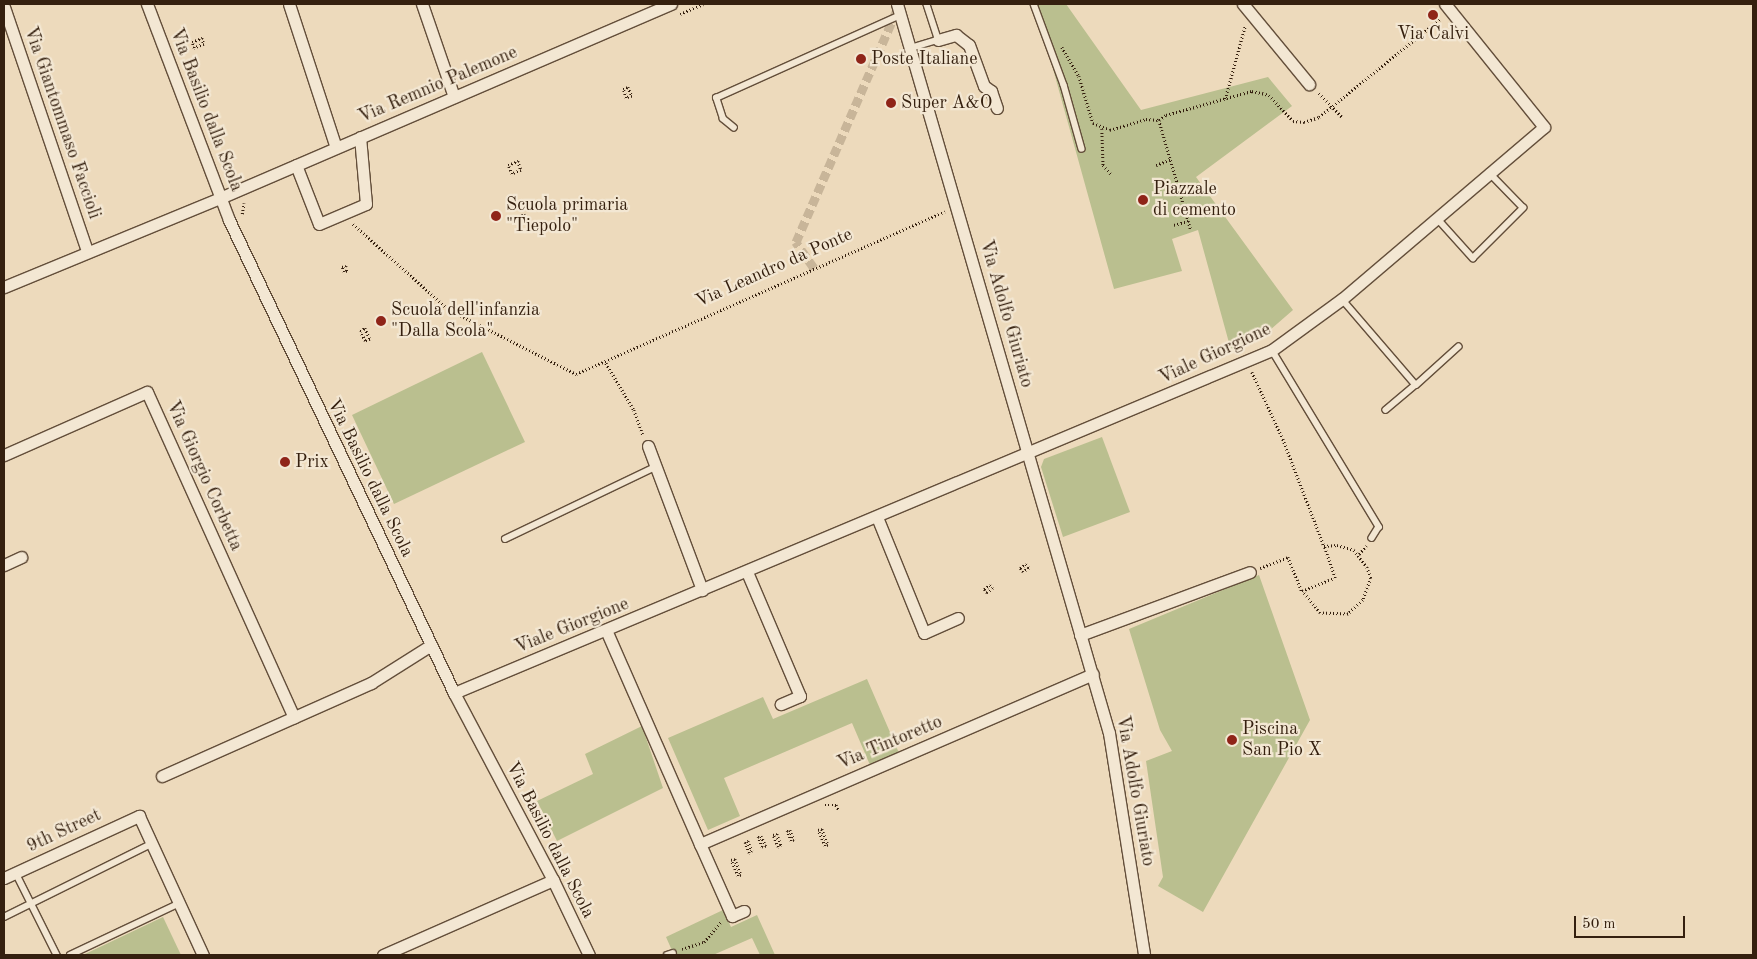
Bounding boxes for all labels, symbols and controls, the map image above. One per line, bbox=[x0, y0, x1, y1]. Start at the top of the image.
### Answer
marker: Via Calvi bbox=[1427, 9, 1439, 21]
place label: Via Calvi bbox=[1397, 23, 1469, 45]
street label: Via Giantommaso Faccioli bbox=[19, 24, 105, 222]
street label: Via Basilio dalla Scola bbox=[165, 25, 247, 195]
street label: Via Remnio Palemone bbox=[355, 42, 521, 128]
place label: Poste Italiane bbox=[871, 48, 978, 70]
marker: Poste Italiane bbox=[855, 53, 867, 65]
place label: Super A&O bbox=[901, 92, 992, 114]
marker: Super A&O bbox=[885, 97, 897, 109]
place label: Piazzale di cemento bbox=[1153, 179, 1236, 222]
marker: Piazzale di cemento bbox=[1137, 194, 1149, 206]
place label: Scuola primaria "Tiepolo" bbox=[506, 195, 628, 238]
marker: Scuola primaria "Tiepolo" bbox=[490, 210, 502, 222]
street label: Via Leandro da Ponte bbox=[692, 224, 856, 312]
street label: Via Adolfo Giuriato bbox=[975, 238, 1037, 390]
place label: Scuola dell'infanzia "Dalla Scola" bbox=[391, 300, 540, 342]
marker: Scuola dell'infanzia "Dalla Scola" bbox=[375, 315, 387, 327]
street label: Viale Giorgione bbox=[1156, 319, 1274, 389]
street label: Via Basilio dalla Scola bbox=[322, 395, 418, 561]
street label: Via Giorgio Corbetta bbox=[161, 398, 247, 554]
place label: Prix bbox=[295, 451, 329, 473]
marker: Prix bbox=[279, 456, 291, 468]
street label: Viale Giorgione bbox=[512, 593, 632, 659]
street label: Via Tintoretto bbox=[834, 711, 946, 775]
street label: Via Adolfo Giuriato bbox=[1111, 714, 1159, 868]
place label: Piscina San Pio X bbox=[1242, 719, 1321, 762]
marker: Piscina San Pio X bbox=[1226, 734, 1238, 746]
street label: Via Basilio dalla Scola bbox=[501, 758, 599, 922]
street label: 9th Street bbox=[24, 804, 104, 858]
scale bar bbox=[1577, 906, 1688, 938]
text: 50 m bbox=[1582, 917, 1616, 932]

